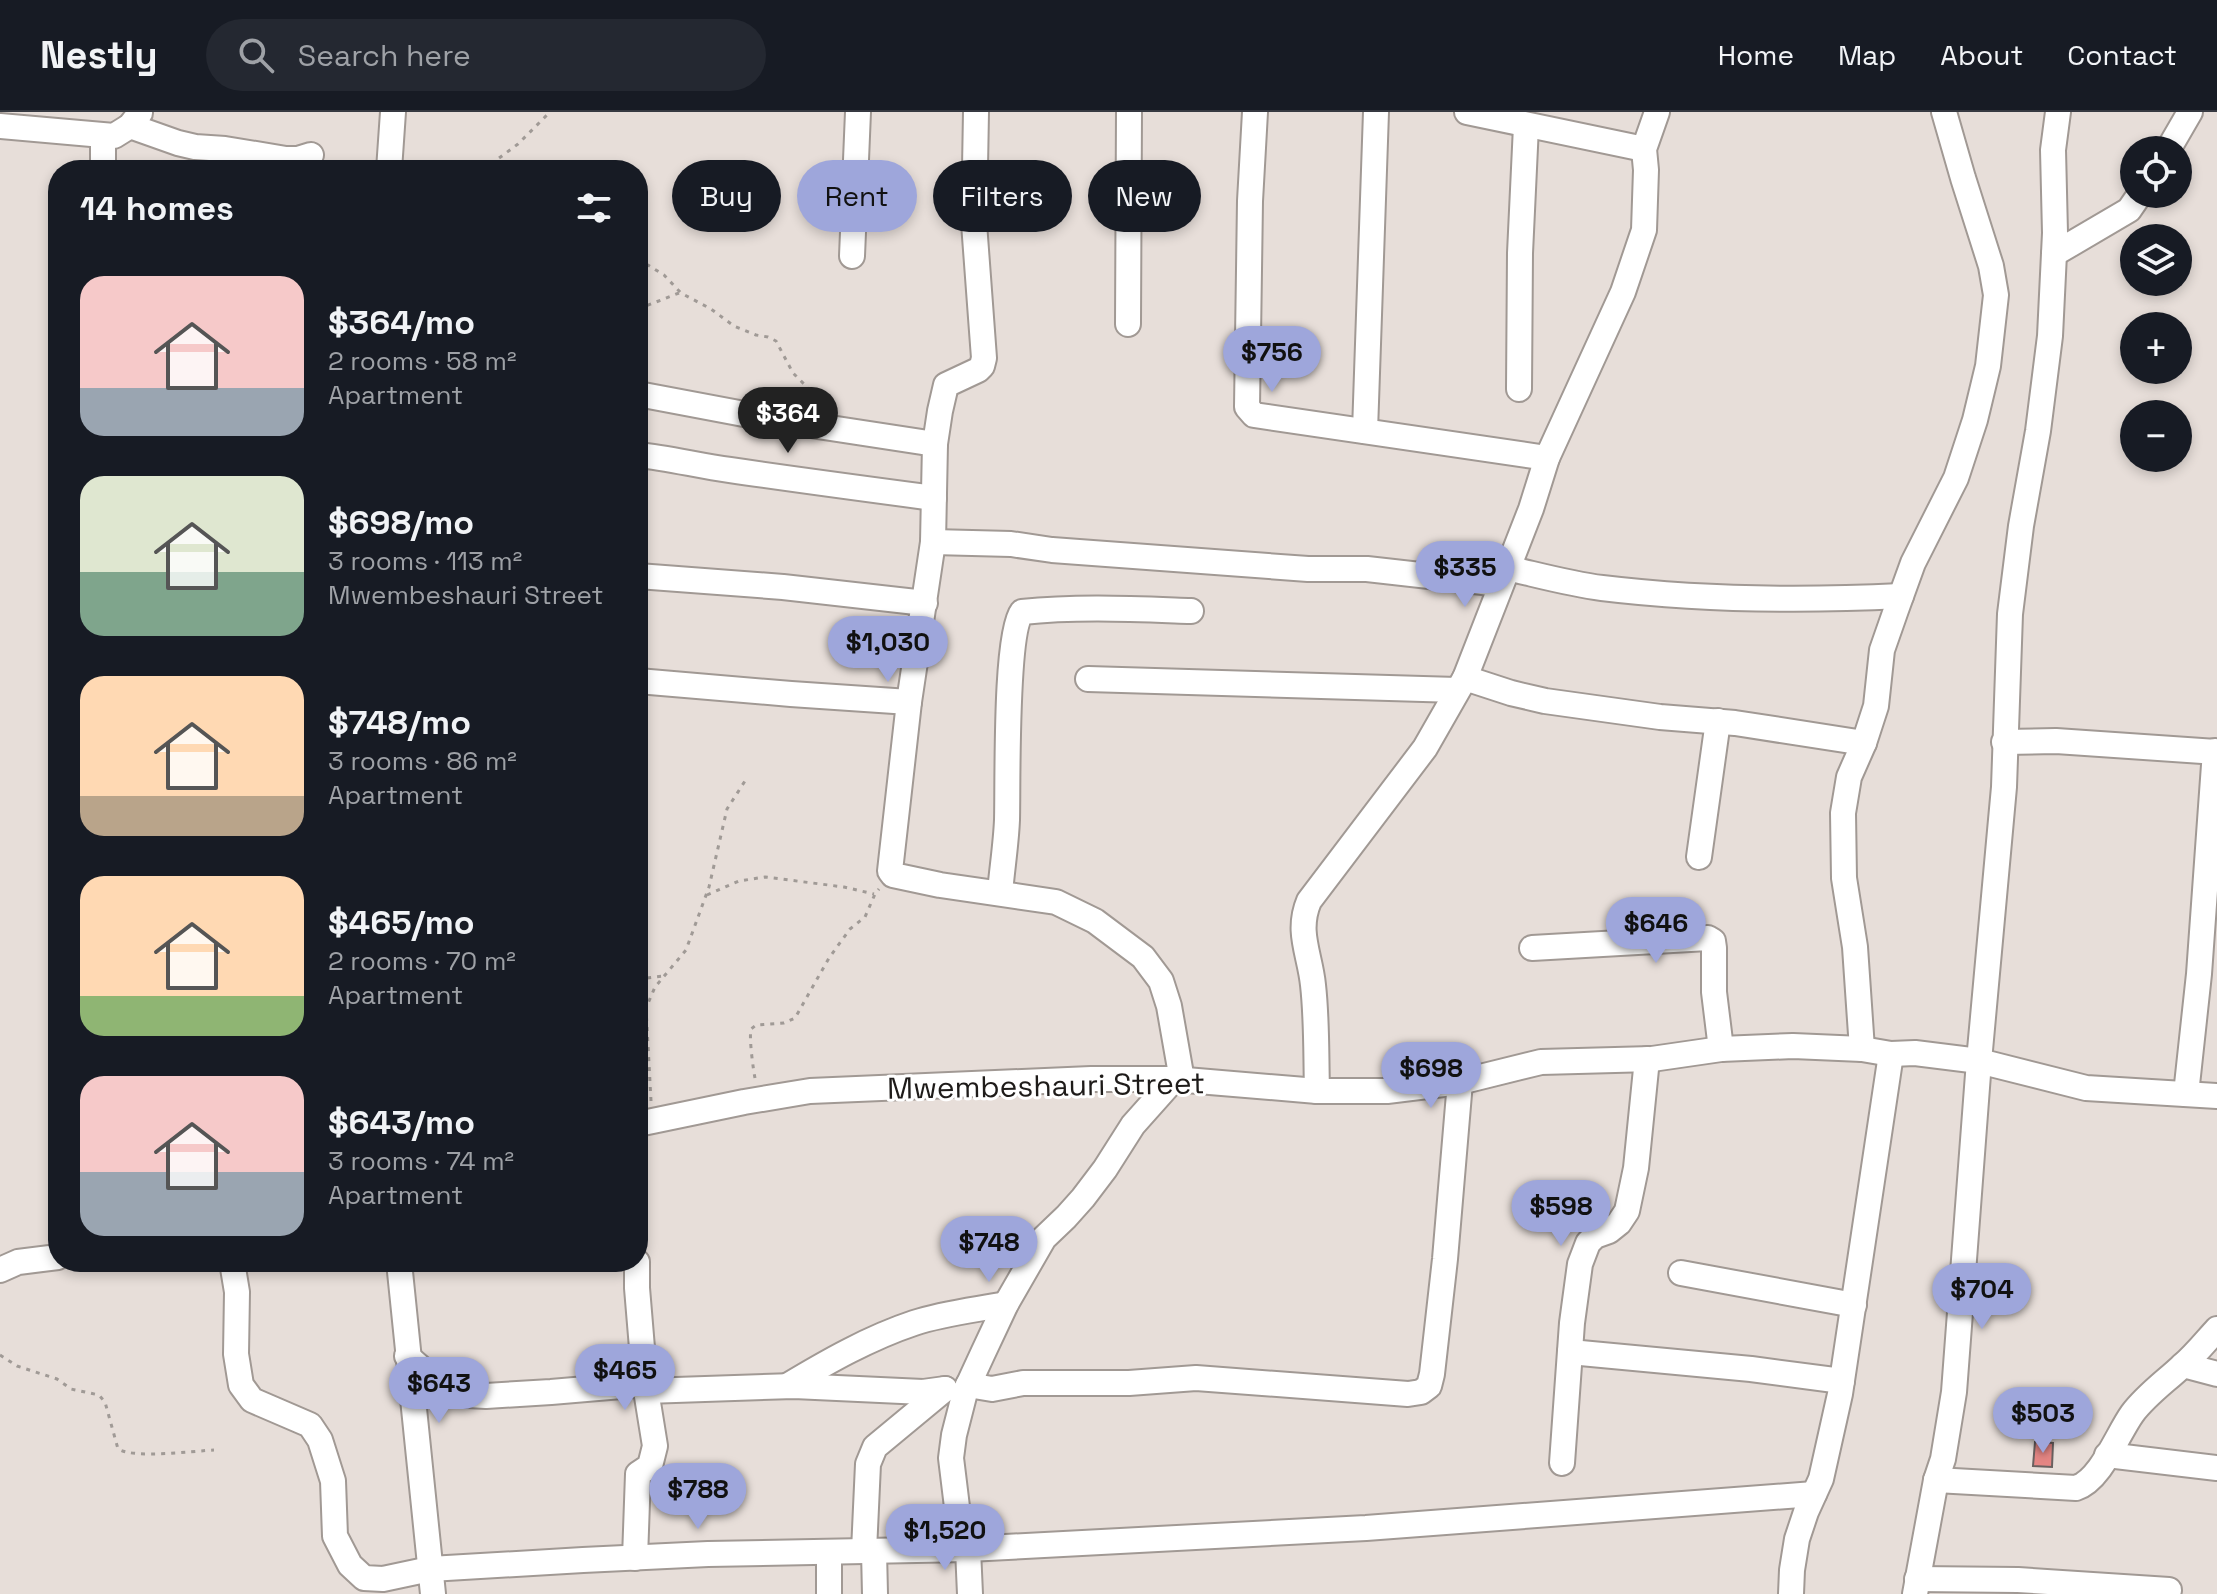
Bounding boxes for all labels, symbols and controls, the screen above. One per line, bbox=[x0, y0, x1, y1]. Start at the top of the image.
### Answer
search box bbox=[206, 19, 766, 91]
text: Nestly bbox=[40, 31, 158, 79]
icon: search bbox=[234, 33, 278, 77]
text: Search here bbox=[298, 36, 471, 75]
text: Home bbox=[1718, 37, 1794, 73]
text: Map bbox=[1838, 37, 1896, 73]
text: About bbox=[1940, 37, 2023, 73]
text: Contact bbox=[2067, 37, 2177, 73]
map controls bbox=[2120, 136, 2192, 472]
button: locate bbox=[2120, 136, 2192, 208]
chip: Buy bbox=[672, 160, 781, 232]
chip: Rent bbox=[797, 160, 917, 232]
chip: Filters bbox=[933, 160, 1072, 232]
chip: New bbox=[1088, 160, 1201, 232]
icon: filters bbox=[572, 186, 616, 230]
text: 14 homes bbox=[80, 187, 234, 230]
button: layers bbox=[2120, 224, 2192, 296]
text: $364/mo bbox=[328, 301, 475, 344]
icon: home bbox=[144, 308, 240, 404]
button: + bbox=[2120, 312, 2192, 384]
pin: $756 bbox=[1225, 326, 1319, 394]
text: $756 bbox=[1241, 335, 1303, 369]
text: 2 rooms · 58 m² bbox=[328, 344, 516, 378]
text: Apartment bbox=[328, 378, 463, 412]
pin: $364 bbox=[741, 387, 835, 455]
text: $364 bbox=[756, 396, 820, 430]
button: − bbox=[2120, 400, 2192, 472]
text: $698/mo bbox=[328, 501, 474, 544]
icon: home bbox=[144, 508, 240, 604]
pin: $335 bbox=[1418, 541, 1512, 609]
text: 3 rooms · 113 m² bbox=[328, 544, 522, 578]
text: $335 bbox=[1434, 550, 1496, 584]
text: Mwembeshauri Street bbox=[328, 578, 603, 612]
pin: $1,030 bbox=[823, 616, 953, 684]
text: $1,030 bbox=[846, 625, 930, 659]
text: $748/mo bbox=[328, 701, 471, 744]
icon: home bbox=[144, 708, 240, 804]
text: 3 rooms · 86 m² bbox=[328, 744, 517, 778]
text: Apartment bbox=[328, 778, 463, 812]
pin: $646 bbox=[1609, 897, 1703, 965]
text: $465/mo bbox=[328, 901, 475, 944]
text: $646 bbox=[1624, 906, 1688, 940]
icon: home bbox=[144, 908, 240, 1004]
text: 2 rooms · 70 m² bbox=[328, 944, 516, 978]
text: Apartment bbox=[328, 978, 463, 1012]
pin: $698 bbox=[1384, 1042, 1478, 1110]
text: $698 bbox=[1399, 1051, 1463, 1085]
street label: Mwembeshauri Street bbox=[887, 1063, 1205, 1108]
text: $643/mo bbox=[328, 1101, 475, 1144]
icon: home bbox=[144, 1108, 240, 1204]
text: 3 rooms · 74 m² bbox=[328, 1144, 514, 1178]
text: Apartment bbox=[328, 1178, 463, 1212]
pin: $598 bbox=[1514, 1180, 1608, 1248]
text: $598 bbox=[1529, 1189, 1593, 1223]
pin: $748 bbox=[942, 1216, 1036, 1284]
text: $748 bbox=[958, 1225, 1020, 1259]
pin: $704 bbox=[1935, 1263, 2029, 1331]
text: $704 bbox=[1950, 1272, 2014, 1306]
pin: $465 bbox=[578, 1344, 672, 1412]
text: $465 bbox=[593, 1353, 657, 1387]
pin: $643 bbox=[392, 1357, 486, 1425]
text: $643 bbox=[407, 1366, 471, 1400]
pin: $503 bbox=[1996, 1387, 2090, 1455]
text: $503 bbox=[2011, 1396, 2075, 1430]
pin: $788 bbox=[651, 1463, 745, 1531]
text: $788 bbox=[667, 1472, 729, 1506]
pin: $1,520 bbox=[880, 1504, 1010, 1572]
text: $1,520 bbox=[904, 1513, 986, 1547]

